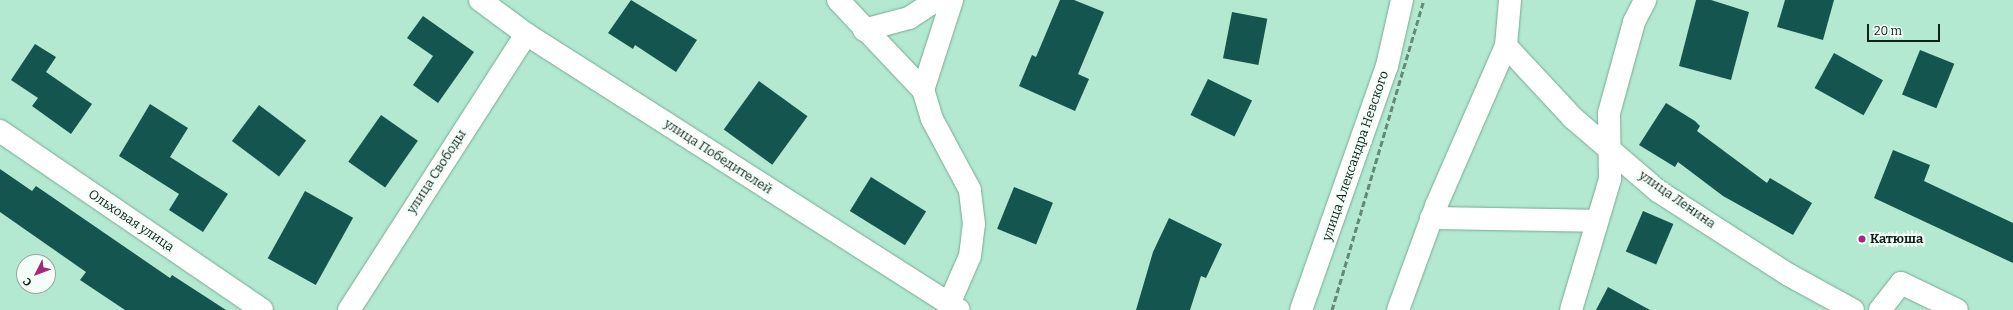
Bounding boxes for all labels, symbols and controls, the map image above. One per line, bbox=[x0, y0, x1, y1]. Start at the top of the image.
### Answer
scale bar bbox=[1869, 16, 1942, 42]
text: 20 m bbox=[1874, 24, 1902, 38]
street label: улица Александра Невского bbox=[1320, 69, 1392, 243]
street label: улица Победителей bbox=[661, 116, 775, 198]
street label: улица Свободы bbox=[404, 127, 470, 217]
street label: улица Ленина bbox=[1636, 168, 1718, 232]
street label: Ольховая улица bbox=[85, 187, 177, 255]
place label: Катюша bbox=[1870, 231, 1923, 247]
marker: Катюша bbox=[1857, 234, 1867, 244]
north arrow bbox=[16, 254, 56, 294]
text: С bbox=[20, 275, 35, 289]

